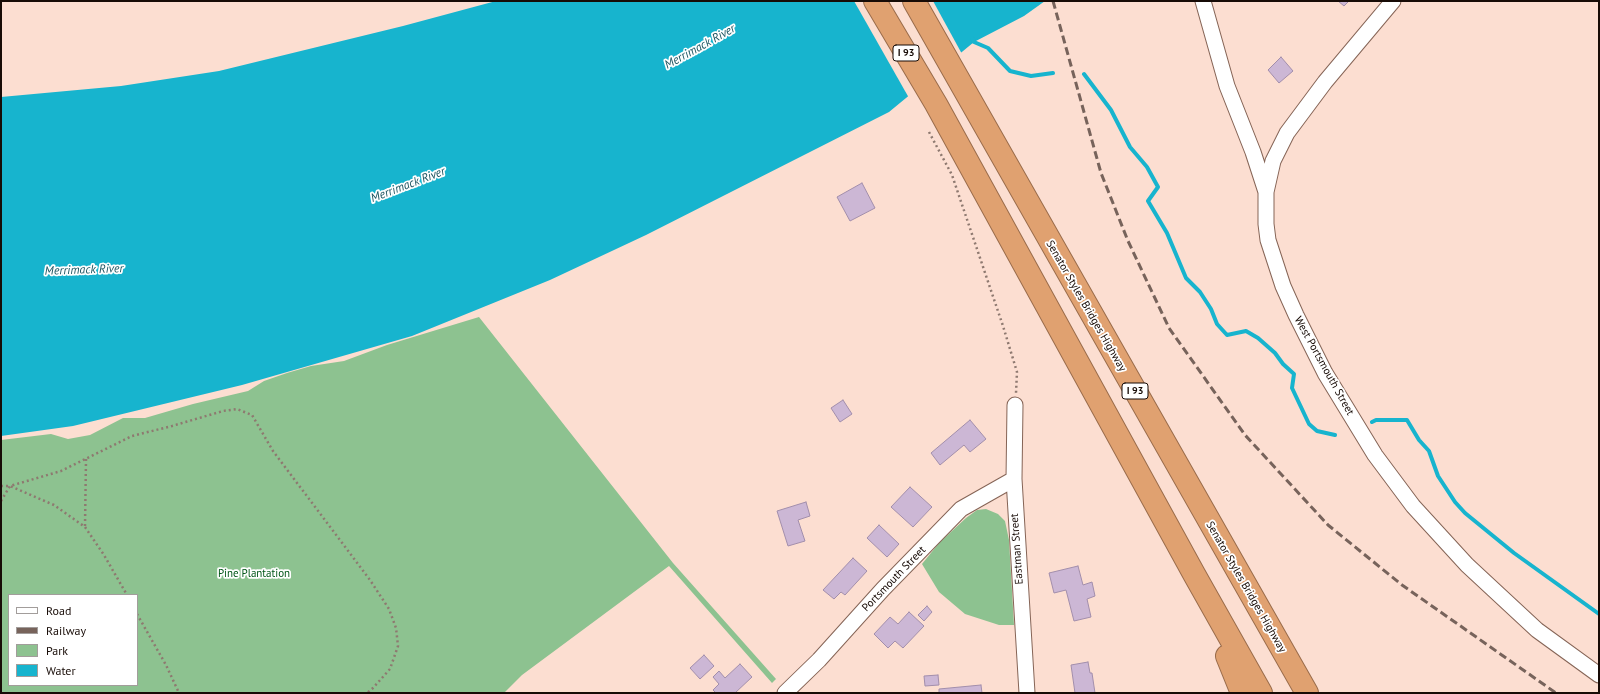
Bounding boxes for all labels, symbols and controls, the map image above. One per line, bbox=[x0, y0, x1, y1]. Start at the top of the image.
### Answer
water label: Merrimack River bbox=[662, 22, 738, 72]
road number: I 93 bbox=[893, 45, 919, 61]
water label: Merrimack River bbox=[369, 164, 447, 206]
street label: Senator Styles Bridges Highway bbox=[1043, 238, 1129, 374]
water label: Merrimack River bbox=[44, 261, 124, 279]
street label: West Portsmouth Street bbox=[1291, 314, 1357, 418]
road number: I 93 bbox=[1122, 383, 1148, 399]
street label: Eastman Street bbox=[1008, 513, 1026, 585]
street label: Senator Styles Bridges Highway bbox=[1203, 519, 1289, 655]
street label: Portsmouth Street bbox=[860, 544, 928, 614]
park label: Pine Plantation bbox=[218, 567, 290, 581]
legend bbox=[8, 594, 138, 686]
text: Road bbox=[46, 603, 71, 618]
text: Railway bbox=[46, 623, 86, 638]
text: Park bbox=[46, 643, 68, 658]
text: Water bbox=[46, 663, 76, 678]

